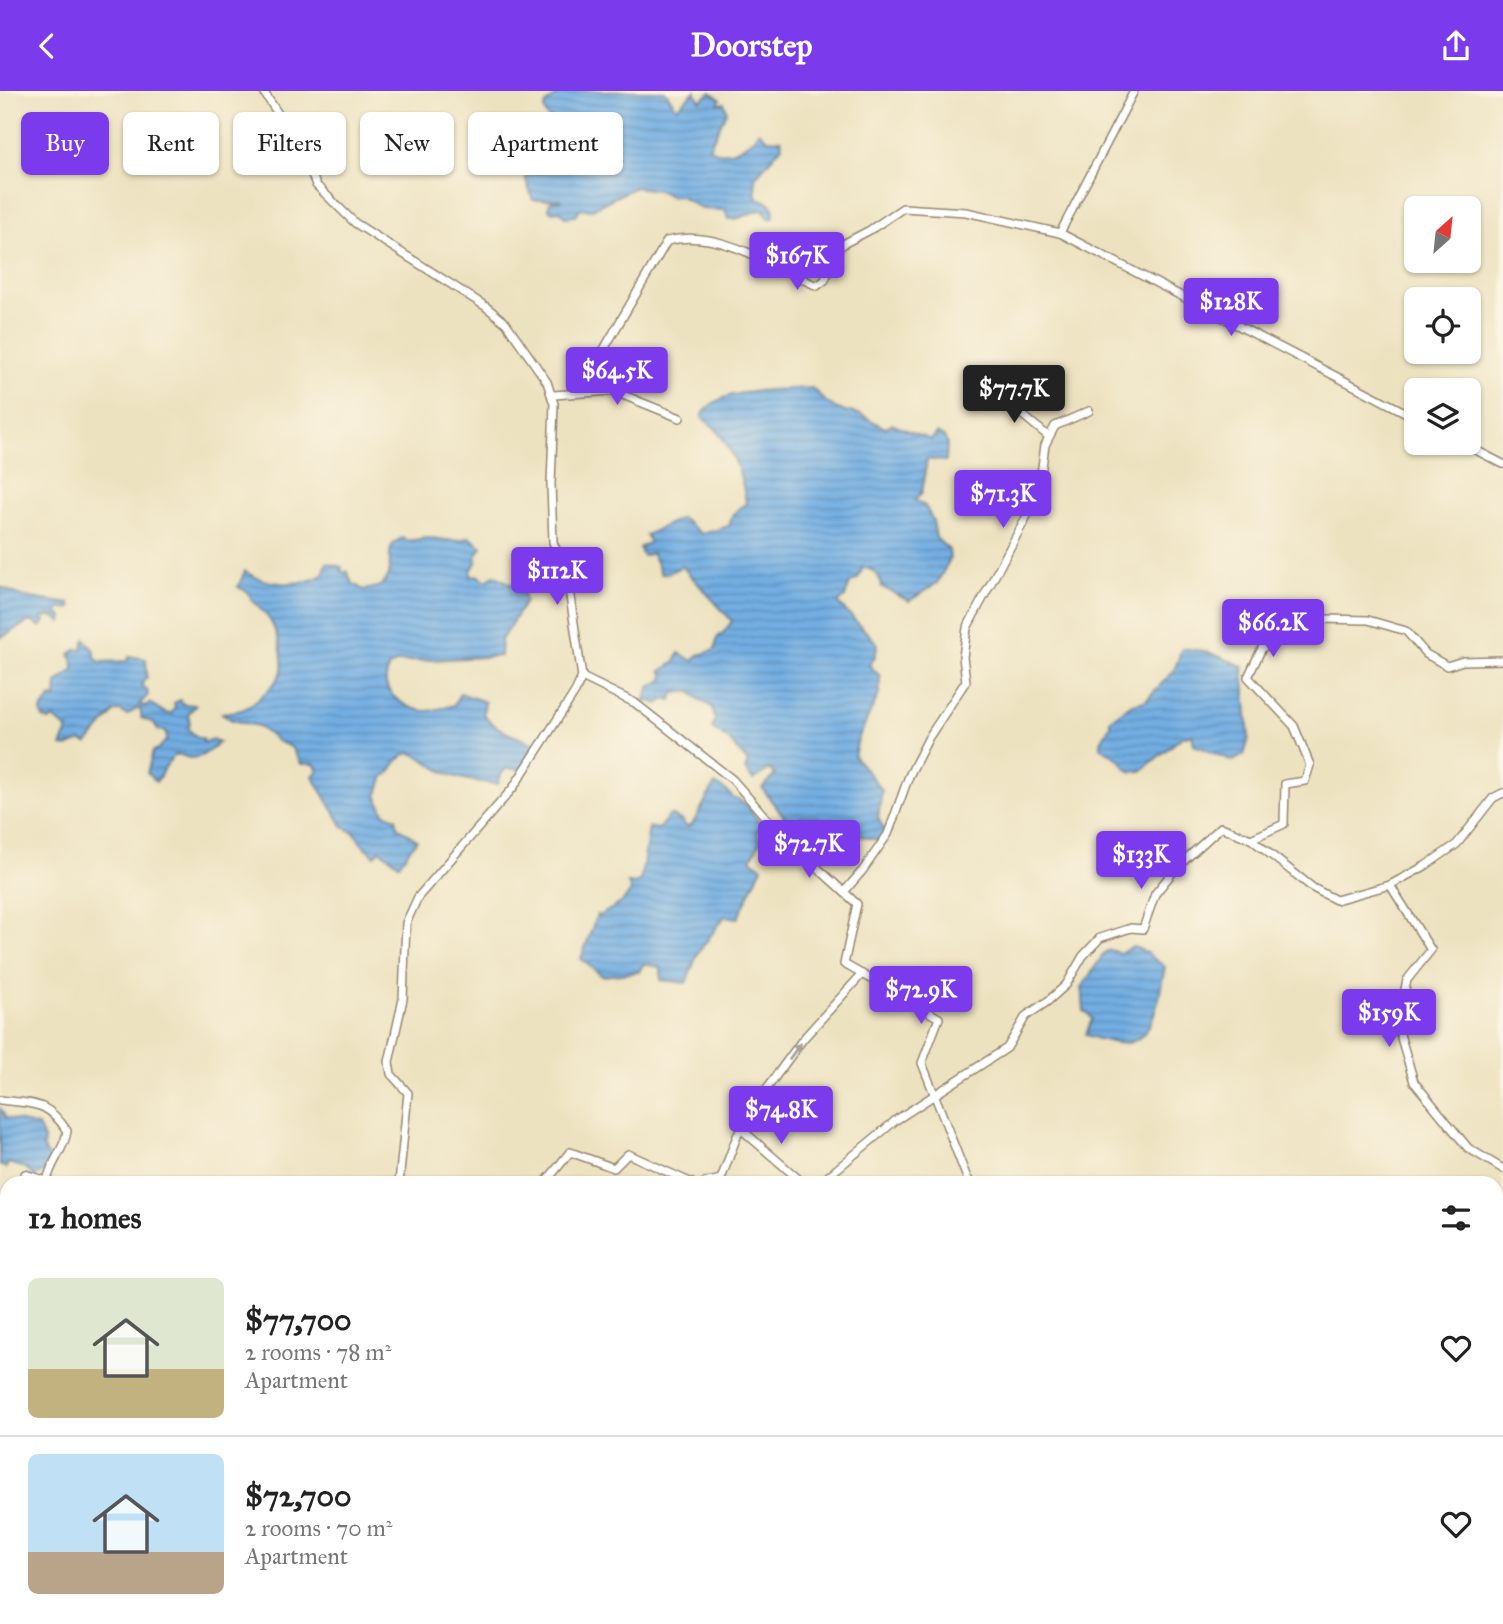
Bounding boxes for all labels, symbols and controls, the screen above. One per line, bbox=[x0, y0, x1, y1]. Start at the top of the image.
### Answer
text: Doorstep bbox=[690, 26, 813, 65]
icon: back bbox=[28, 27, 66, 65]
icon: share bbox=[1437, 27, 1475, 65]
chip: Buy bbox=[21, 112, 109, 175]
chip: Rent bbox=[123, 112, 219, 175]
chip: Filters bbox=[233, 112, 346, 175]
chip: New bbox=[360, 112, 454, 175]
chip: Apartment bbox=[468, 112, 623, 175]
north arrow bbox=[1404, 196, 1480, 273]
map controls bbox=[1404, 196, 1481, 455]
pin: $167K bbox=[748, 233, 846, 292]
text: $167K bbox=[765, 241, 829, 269]
pin: $128K bbox=[1182, 279, 1280, 338]
text: $128K bbox=[1200, 287, 1262, 315]
button: locate bbox=[1404, 287, 1481, 364]
pin: $64.5K bbox=[560, 347, 674, 407]
text: $64.5K bbox=[582, 356, 652, 384]
pin: $77.7K bbox=[957, 365, 1071, 425]
text: $77.7K bbox=[979, 374, 1049, 402]
button: layers bbox=[1404, 378, 1481, 455]
pin: $71.3K bbox=[946, 471, 1060, 530]
text: $71.3K bbox=[970, 479, 1036, 507]
pin: $112K bbox=[508, 547, 606, 607]
text: $112K bbox=[527, 556, 587, 584]
pin: $66.2K bbox=[1216, 599, 1330, 659]
text: $66.2K bbox=[1238, 608, 1308, 636]
pin: $72.7K bbox=[752, 821, 866, 880]
text: $72.7K bbox=[774, 829, 844, 857]
pin: $133K bbox=[1092, 831, 1190, 891]
text: $133K bbox=[1112, 840, 1170, 868]
pin: $72.9K bbox=[864, 967, 978, 1026]
text: $72.9K bbox=[885, 975, 957, 1003]
pin: $159K bbox=[1340, 989, 1438, 1049]
text: $159K bbox=[1358, 998, 1420, 1026]
one-way arrow bbox=[787, 1042, 801, 1060]
pin: $74.8K bbox=[724, 1087, 838, 1146]
text: $74.8K bbox=[745, 1095, 817, 1123]
icon: filters bbox=[1437, 1199, 1475, 1237]
text: 12 homes bbox=[28, 1200, 141, 1236]
text: $77,700 bbox=[245, 1302, 352, 1338]
icon: home bbox=[84, 1306, 168, 1390]
icon: heart bbox=[1437, 1329, 1475, 1367]
text: 2 rooms · 78 m² bbox=[245, 1338, 391, 1366]
text: Apartment bbox=[245, 1366, 348, 1394]
text: $72,700 bbox=[245, 1478, 351, 1514]
icon: home bbox=[84, 1482, 168, 1566]
icon: heart bbox=[1437, 1505, 1475, 1543]
text: 2 rooms · 70 m² bbox=[245, 1514, 393, 1542]
text: Apartment bbox=[245, 1542, 348, 1570]

